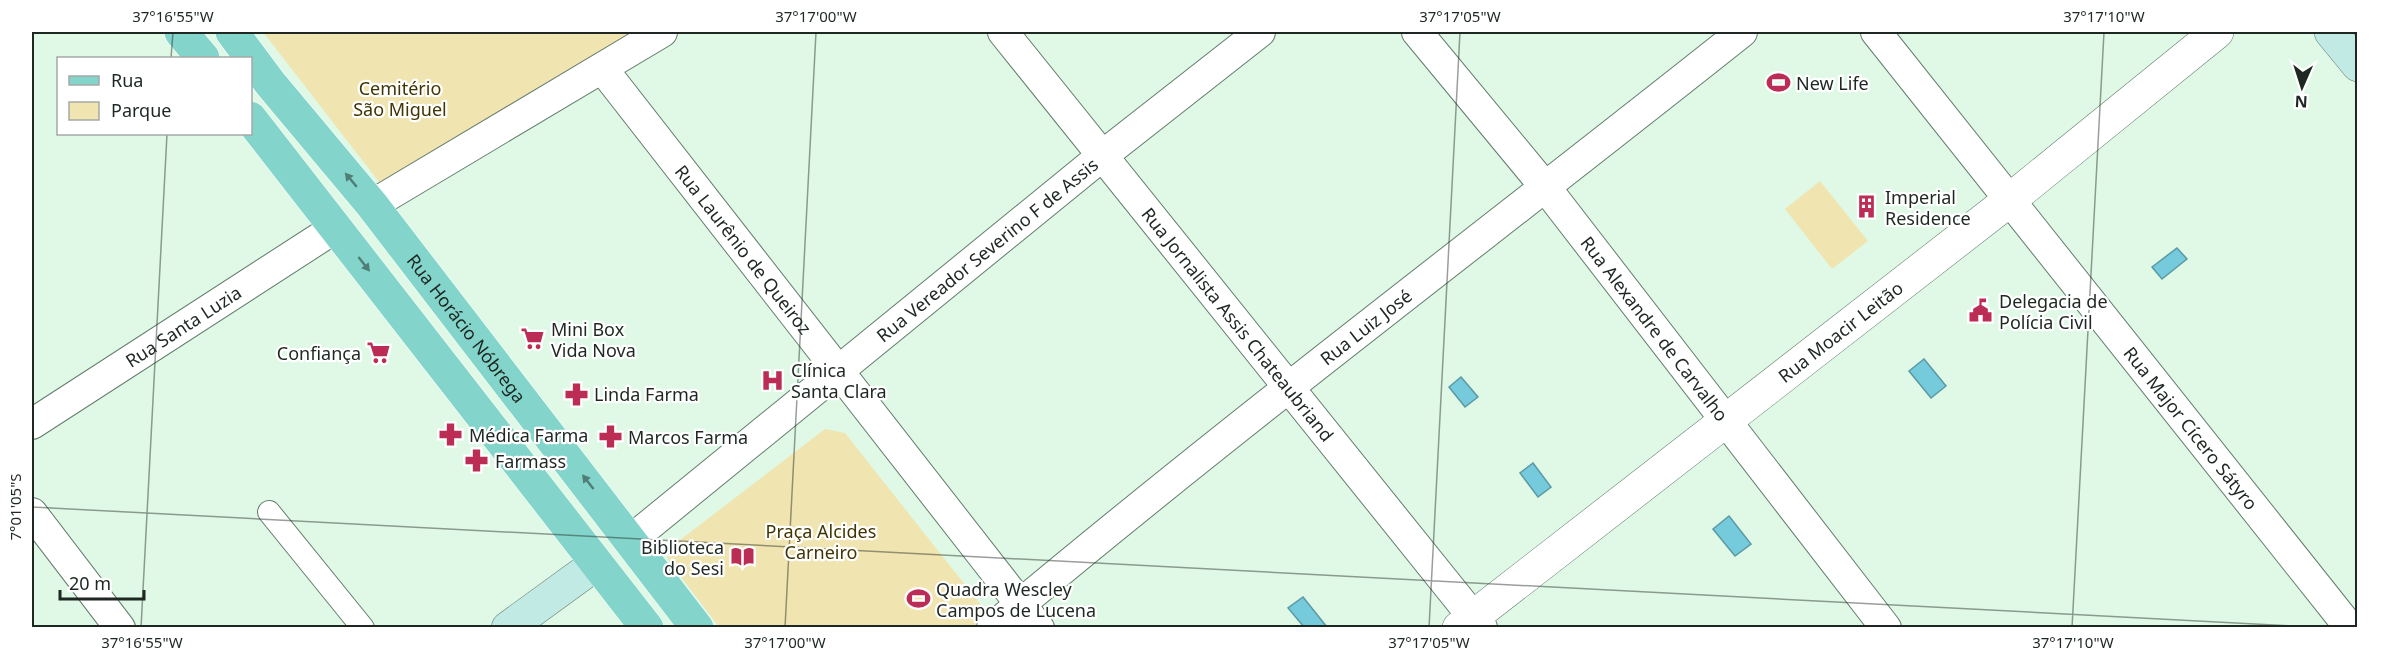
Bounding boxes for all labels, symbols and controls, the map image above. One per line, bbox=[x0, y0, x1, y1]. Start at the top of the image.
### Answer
text: 37°16'55"W bbox=[132, 6, 214, 26]
text: 37°17'00"W bbox=[775, 6, 857, 26]
text: 37°17'05"W bbox=[1419, 6, 1501, 26]
text: 37°17'10"W bbox=[2063, 6, 2145, 26]
legend bbox=[57, 57, 252, 135]
north arrow bbox=[2272, 57, 2332, 117]
text: Rua bbox=[111, 68, 143, 92]
sports icon: New Life bbox=[1765, 70, 1791, 96]
place label: New Life bbox=[1796, 71, 1869, 95]
park label: Cemitério São Miguel bbox=[353, 76, 447, 121]
text: N bbox=[2294, 91, 2308, 113]
text: Parque bbox=[111, 98, 171, 122]
street label: Rua Vereador Severino F de Assis bbox=[871, 152, 1103, 347]
street label: Rua Laurênio de Queiroz bbox=[670, 160, 817, 339]
one-way arrow bbox=[345, 173, 358, 188]
place label: Imperial Residence bbox=[1885, 185, 1971, 230]
building icon: Imperial Residence bbox=[1854, 194, 1880, 220]
street label: Rua Jornalista Assis Chateaubriand bbox=[1137, 202, 1339, 446]
street label: Rua Alexandre de Carvalho bbox=[1575, 231, 1734, 426]
street label: Rua Horácio Nóbrega bbox=[402, 249, 531, 407]
one-way arrow bbox=[357, 256, 370, 272]
street label: Rua Moacir Leitão bbox=[1773, 276, 1908, 388]
street label: Rua Santa Luzia bbox=[121, 280, 246, 373]
street label: Rua Luiz José bbox=[1315, 284, 1417, 370]
place label: Delegacia de Polícia Civil bbox=[1999, 289, 2108, 334]
public building icon: Delegacia de Polícia Civil bbox=[1968, 298, 1994, 324]
place label: Mini Box Vida Nova bbox=[551, 317, 636, 362]
supermarket icon: Mini Box Vida Nova bbox=[520, 326, 546, 352]
supermarket icon: Confiança bbox=[366, 340, 392, 366]
place label: Confiança bbox=[277, 341, 361, 365]
street label: Rua Major Cícero Sátyro bbox=[2119, 341, 2263, 515]
place label: Clínica Santa Clara bbox=[791, 358, 887, 403]
hospital icon: Clínica Santa Clara bbox=[760, 367, 786, 393]
pharmacy icon: Linda Farma bbox=[563, 381, 589, 407]
place label: Linda Farma bbox=[594, 382, 699, 406]
pharmacy icon: Médica Farma bbox=[438, 422, 464, 448]
place label: Médica Farma bbox=[469, 423, 588, 447]
pharmacy icon: Marcos Farma bbox=[597, 424, 623, 450]
place label: Marcos Farma bbox=[628, 425, 748, 449]
pharmacy icon: Farmass bbox=[464, 448, 490, 474]
place label: Farmass bbox=[495, 449, 566, 473]
text: 7°01'05"S bbox=[5, 473, 25, 541]
one-way arrow bbox=[581, 474, 594, 490]
park label: Praça Alcides Carneiro bbox=[766, 519, 876, 564]
place label: Biblioteca do Sesi bbox=[641, 535, 724, 580]
library icon: Biblioteca do Sesi bbox=[729, 544, 755, 570]
scale bar bbox=[60, 563, 144, 601]
text: 20 m bbox=[69, 571, 111, 595]
place label: Quadra Wescley Campos de Lucena bbox=[936, 577, 1096, 622]
sports icon: Quadra Wescley Campos de Lucena bbox=[905, 586, 931, 612]
text: 37°16'55"W bbox=[101, 632, 183, 652]
text: 37°17'00"W bbox=[744, 632, 826, 652]
text: 37°17'05"W bbox=[1388, 632, 1470, 652]
text: 37°17'10"W bbox=[2032, 632, 2114, 652]

